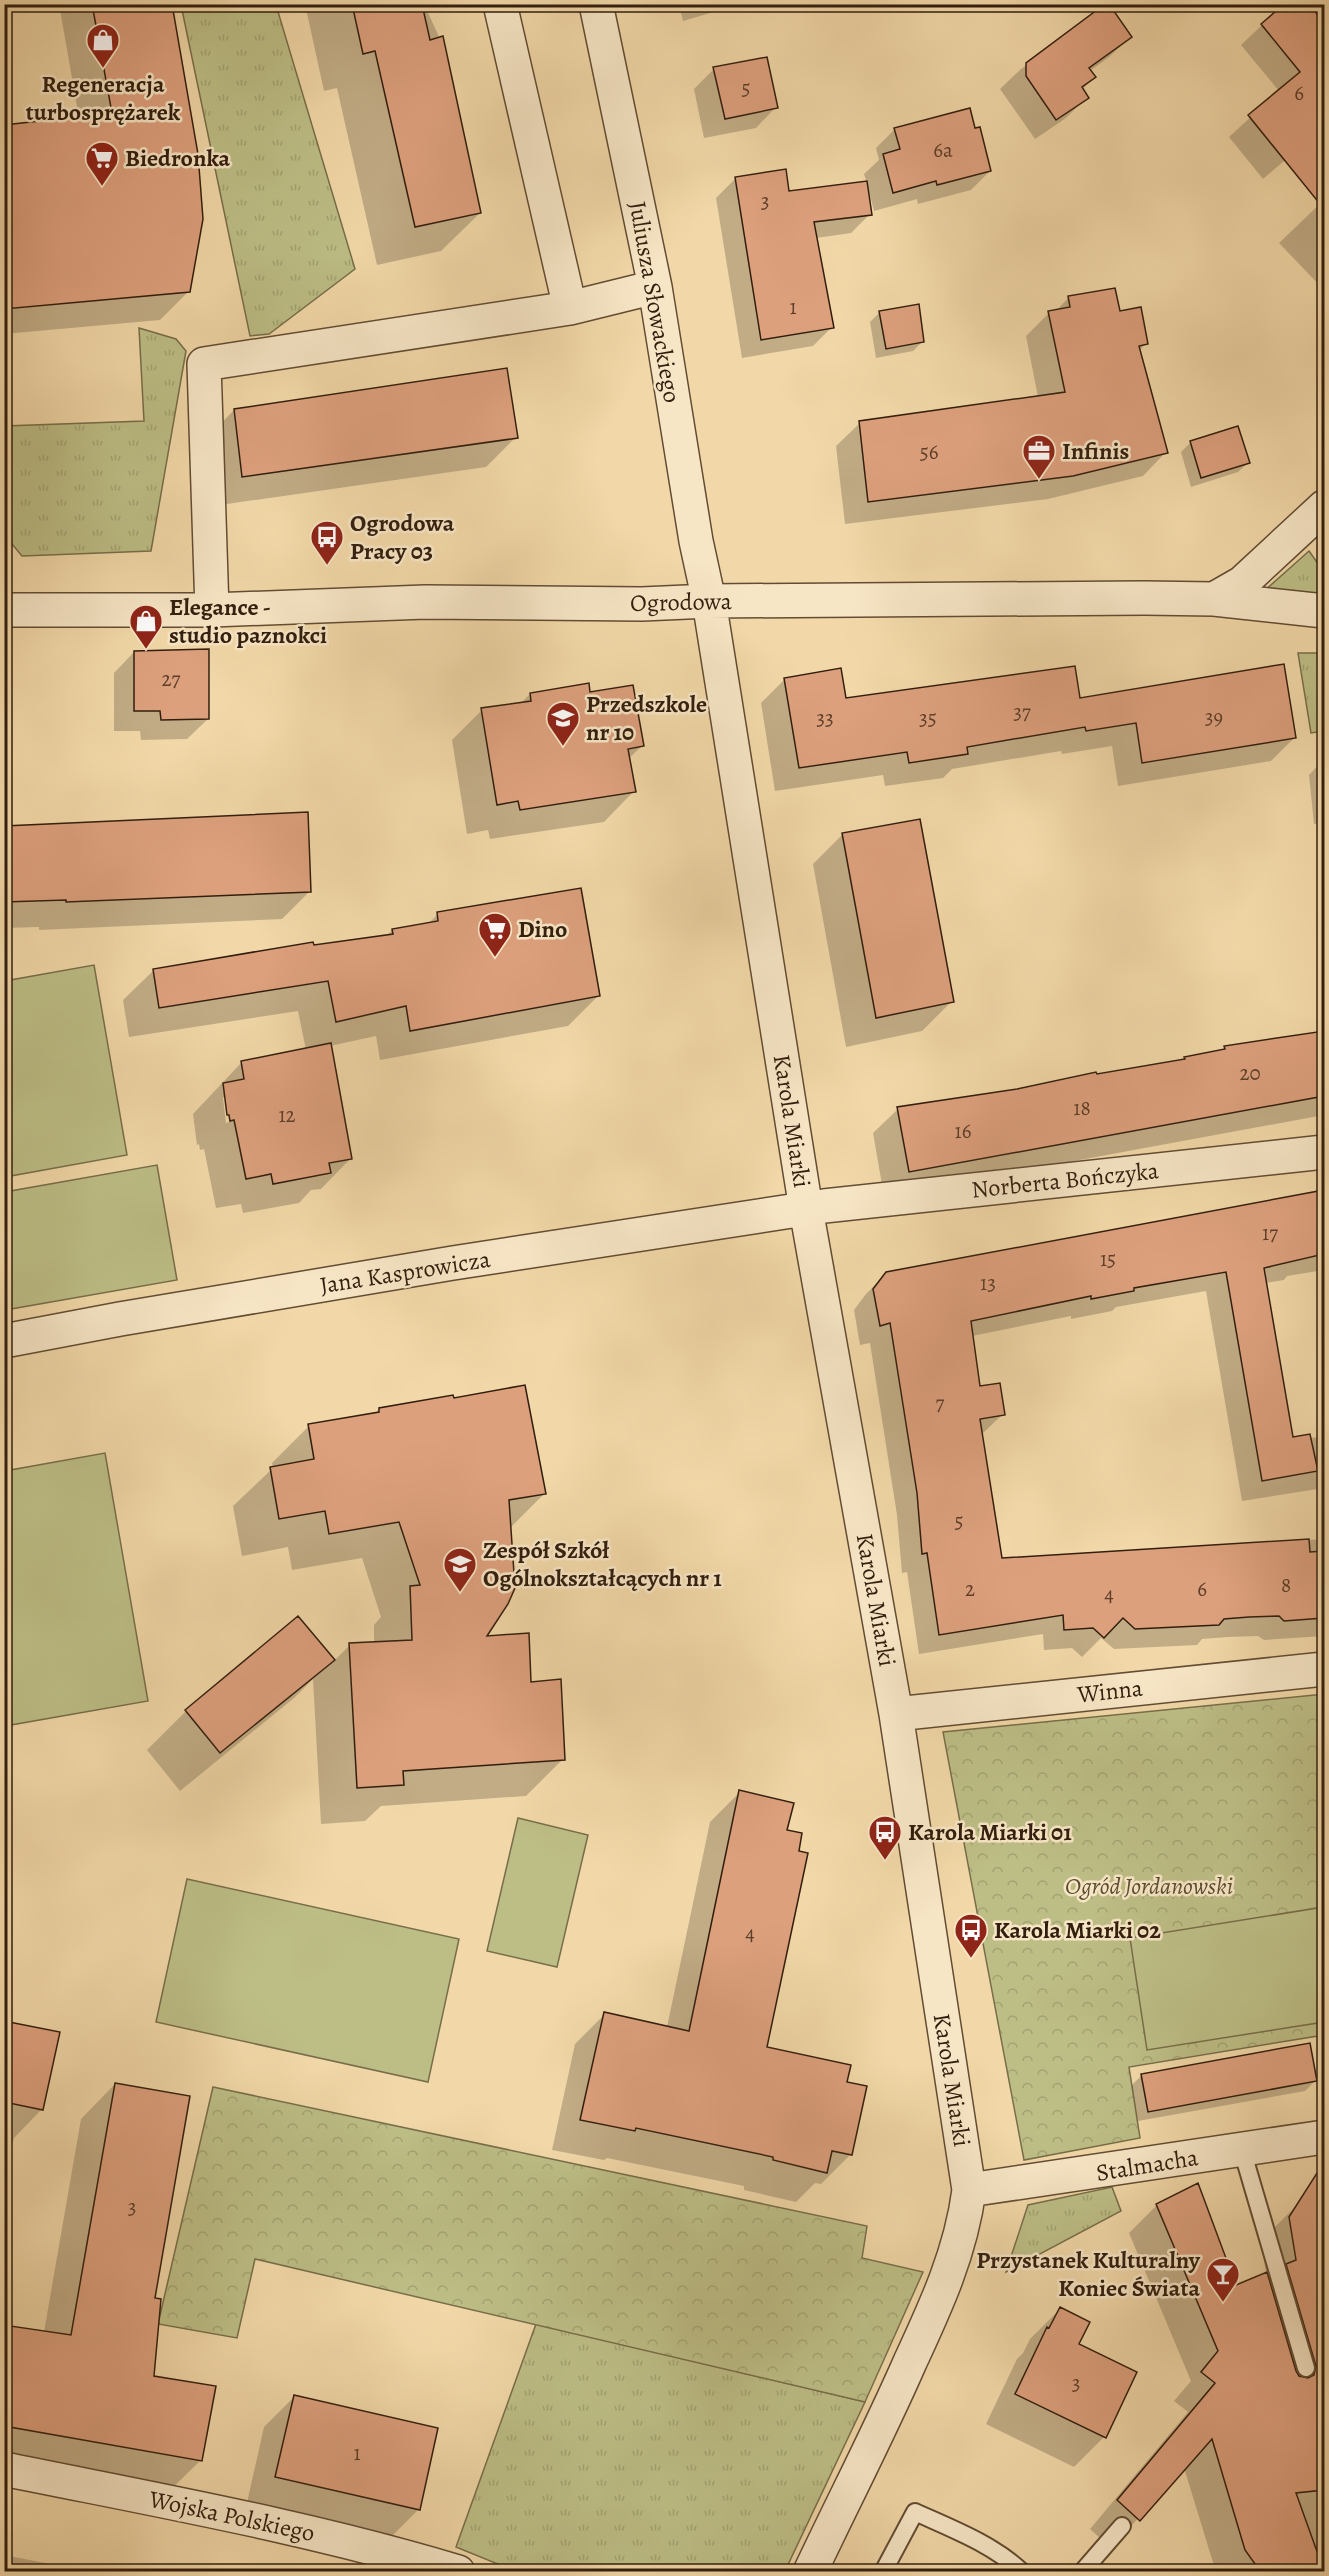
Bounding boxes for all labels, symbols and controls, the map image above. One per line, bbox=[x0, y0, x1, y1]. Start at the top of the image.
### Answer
shop icon: Regeneracja turbosprężarek bbox=[85, 22, 121, 69]
place label: Regeneracja turbosprężarek bbox=[26, 68, 181, 128]
house number: 5 bbox=[741, 74, 751, 102]
house number: 6 bbox=[1294, 79, 1304, 107]
house number: 6a bbox=[933, 136, 953, 164]
supermarket icon: Biedronka bbox=[84, 140, 120, 187]
place label: Biedronka bbox=[125, 142, 230, 174]
house number: 3 bbox=[761, 187, 769, 215]
street label: Juliusza Słowackiego bbox=[622, 199, 688, 405]
house number: 1 bbox=[789, 293, 797, 321]
office icon: Infinis bbox=[1021, 433, 1057, 480]
place label: Infinis bbox=[1062, 435, 1129, 467]
house number: 56 bbox=[920, 438, 939, 466]
place label: Ogrodowa Pracy 03 bbox=[350, 507, 455, 567]
bus stop icon: Ogrodowa Pracy 03 bbox=[309, 519, 345, 566]
street label: Ogrodowa bbox=[630, 585, 733, 619]
place label: Elegance - studio paznokci bbox=[169, 591, 327, 651]
shop icon: Elegance - studio paznokci bbox=[128, 603, 164, 650]
house number: 27 bbox=[162, 665, 181, 693]
place label: Przedszkole nr 10 bbox=[586, 688, 707, 748]
house number: 37 bbox=[1013, 698, 1031, 726]
school or university icon: Przedszkole nr 10 bbox=[545, 700, 581, 747]
house number: 39 bbox=[1205, 703, 1223, 731]
house number: 33 bbox=[816, 704, 834, 732]
house number: 35 bbox=[919, 704, 937, 732]
supermarket icon: Dino bbox=[477, 911, 513, 958]
place label: Dino bbox=[518, 913, 567, 945]
street label: Karola Miarki bbox=[766, 1052, 818, 1190]
house number: 20 bbox=[1239, 1059, 1261, 1087]
house number: 18 bbox=[1073, 1094, 1091, 1122]
house number: 12 bbox=[278, 1101, 296, 1129]
house number: 16 bbox=[955, 1117, 972, 1145]
street label: Norberta Bończyka bbox=[970, 1154, 1161, 1206]
house number: 17 bbox=[1262, 1219, 1278, 1247]
street label: Jana Kasprowicza bbox=[317, 1243, 493, 1301]
house number: 15 bbox=[1100, 1245, 1116, 1273]
house number: 13 bbox=[980, 1269, 996, 1297]
house number: 7 bbox=[936, 1389, 945, 1417]
house number: 5 bbox=[954, 1507, 964, 1535]
street label: Karola Miarki bbox=[849, 1531, 903, 1669]
place label: Zespół Szkół Ogólnokształcących nr 1 bbox=[483, 1534, 722, 1594]
school or university icon: Zespół Szkół Ogólnokształcących nr 1 bbox=[442, 1546, 478, 1593]
house number: 8 bbox=[1281, 1571, 1291, 1599]
house number: 2 bbox=[965, 1575, 975, 1603]
house number: 6 bbox=[1197, 1575, 1207, 1603]
house number: 4 bbox=[1104, 1580, 1114, 1608]
street label: Winna bbox=[1075, 1672, 1145, 1710]
bus stop icon: Karola Miarki 01 bbox=[867, 1814, 903, 1861]
place label: Karola Miarki 01 bbox=[908, 1816, 1072, 1848]
park label: Ogród Jordanowski bbox=[1065, 1870, 1233, 1902]
bus stop icon: Karola Miarki 02 bbox=[953, 1912, 989, 1959]
place label: Karola Miarki 02 bbox=[994, 1914, 1161, 1946]
house number: 4 bbox=[745, 1919, 755, 1947]
street label: Karola Miarki bbox=[926, 2011, 978, 2149]
street label: Stalmacha bbox=[1094, 2141, 1201, 2189]
house number: 3 bbox=[128, 2193, 136, 2221]
place label: Przystanek Kulturalny Koniec Świata bbox=[976, 2244, 1201, 2304]
bar icon: Przystanek Kulturalny Koniec Świata bbox=[1205, 2256, 1241, 2303]
house number: 3 bbox=[1072, 2369, 1080, 2397]
house number: 1 bbox=[353, 2439, 361, 2467]
street label: Wojska Polskiego bbox=[145, 2483, 318, 2549]

